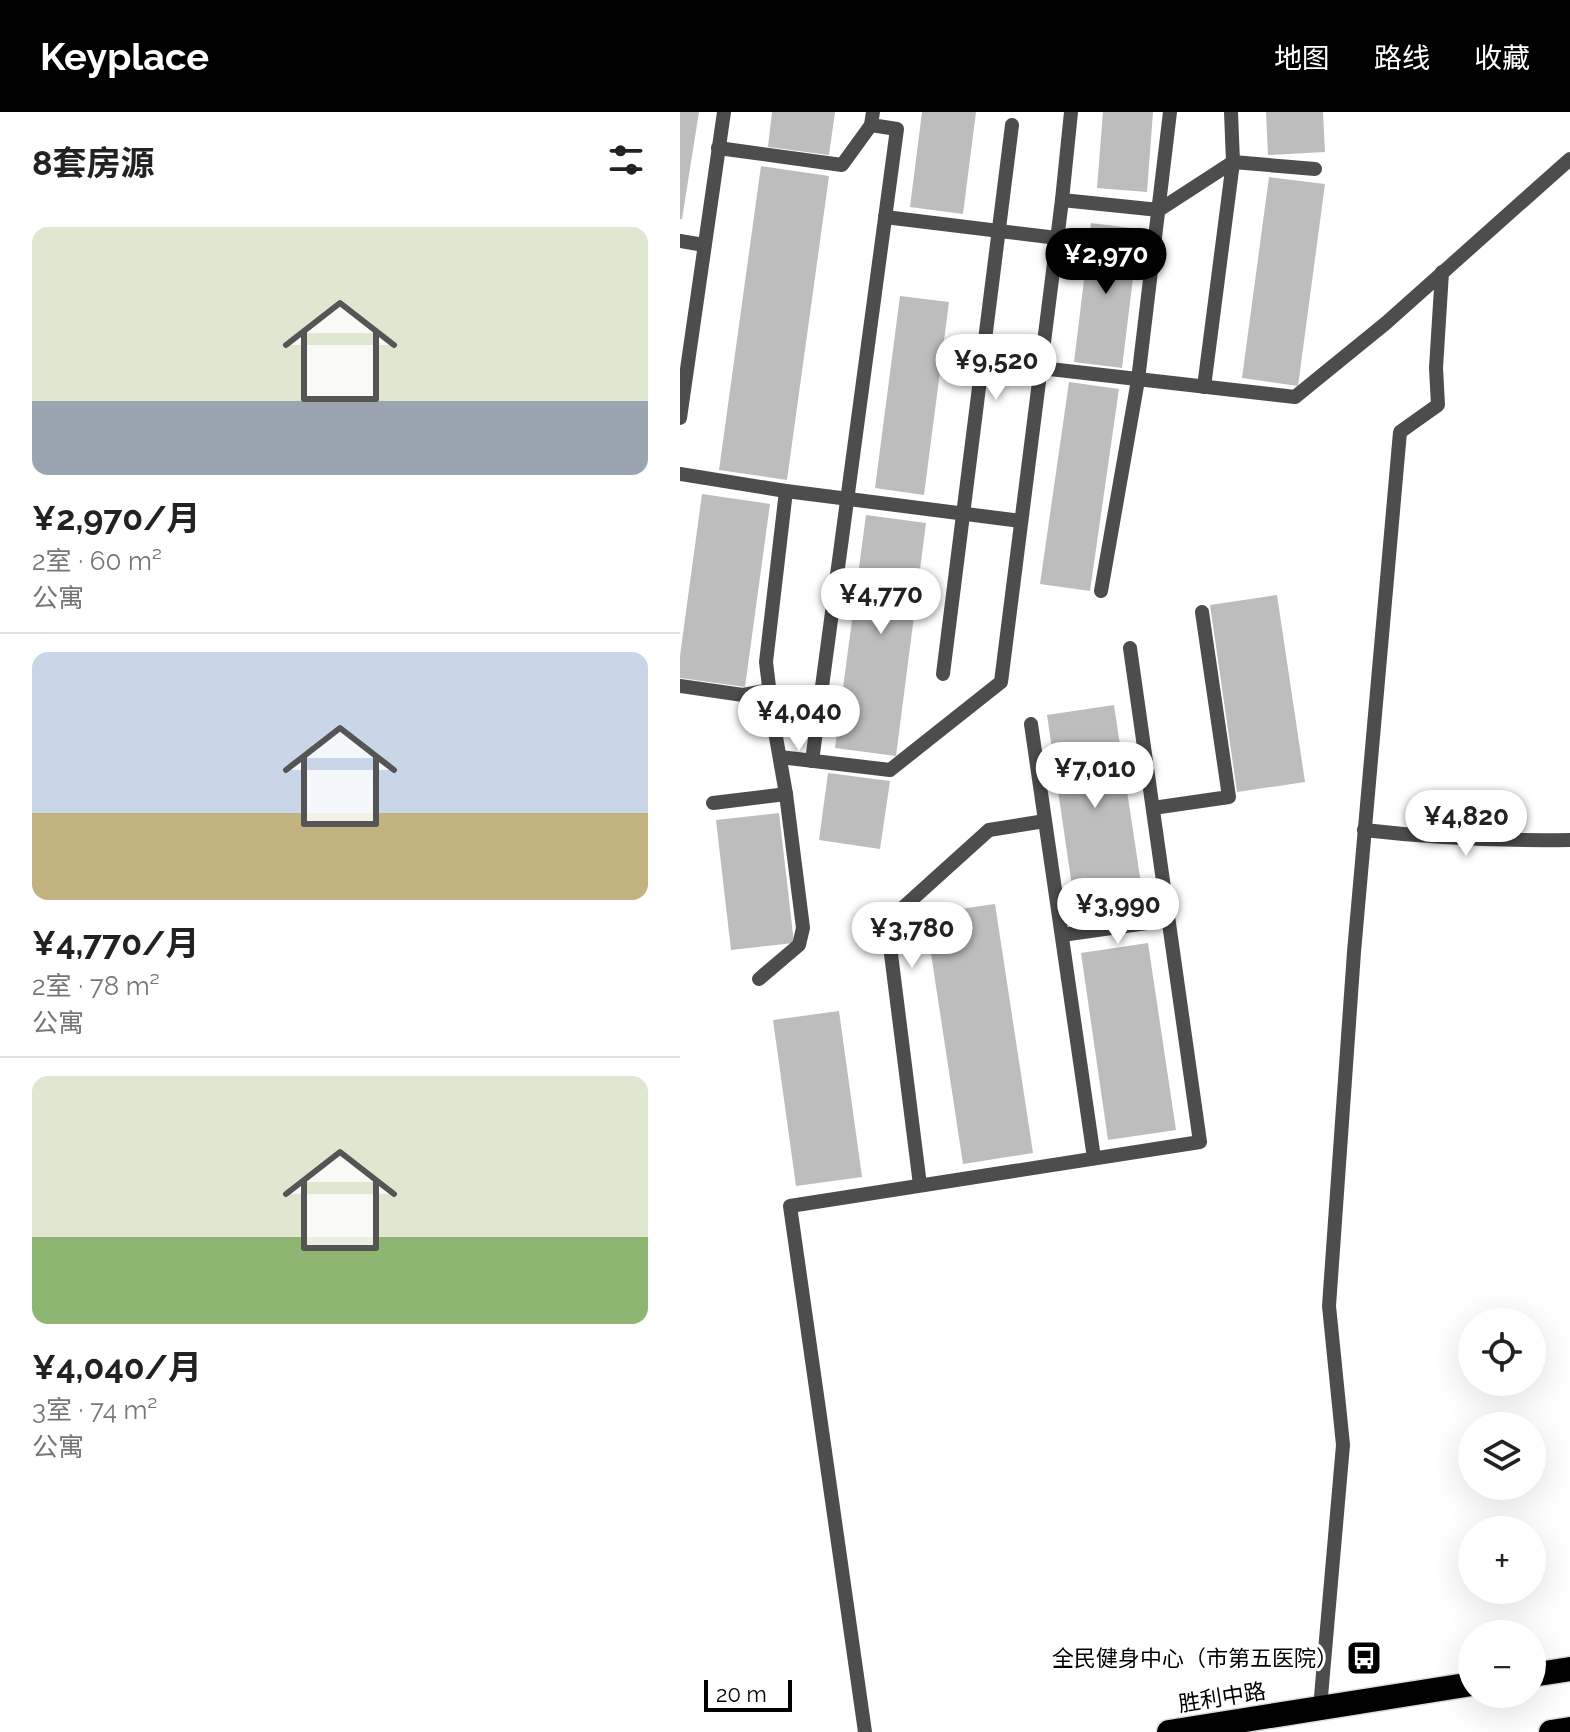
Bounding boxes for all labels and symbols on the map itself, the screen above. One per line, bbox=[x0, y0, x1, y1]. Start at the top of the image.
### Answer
pin: ¥2,970 bbox=[1041, 228, 1171, 296]
pin: ¥9,520 bbox=[931, 334, 1061, 402]
pin: ¥4,770 bbox=[816, 568, 946, 636]
pin: ¥4,040 bbox=[734, 685, 864, 753]
pin: ¥7,010 bbox=[1030, 742, 1160, 810]
pin: ¥4,820 bbox=[1401, 790, 1531, 858]
pin: ¥3,990 bbox=[1053, 878, 1183, 946]
pin: ¥3,780 bbox=[847, 902, 977, 970]
bus stop icon: 全民健身中心（市第五医院） bbox=[1345, 1639, 1383, 1677]
place label: 全民健身中心（市第五医院） bbox=[1052, 1645, 1338, 1671]
scale bar bbox=[704, 1676, 792, 1712]
street label: 胜利中路 bbox=[1177, 1677, 1267, 1717]

